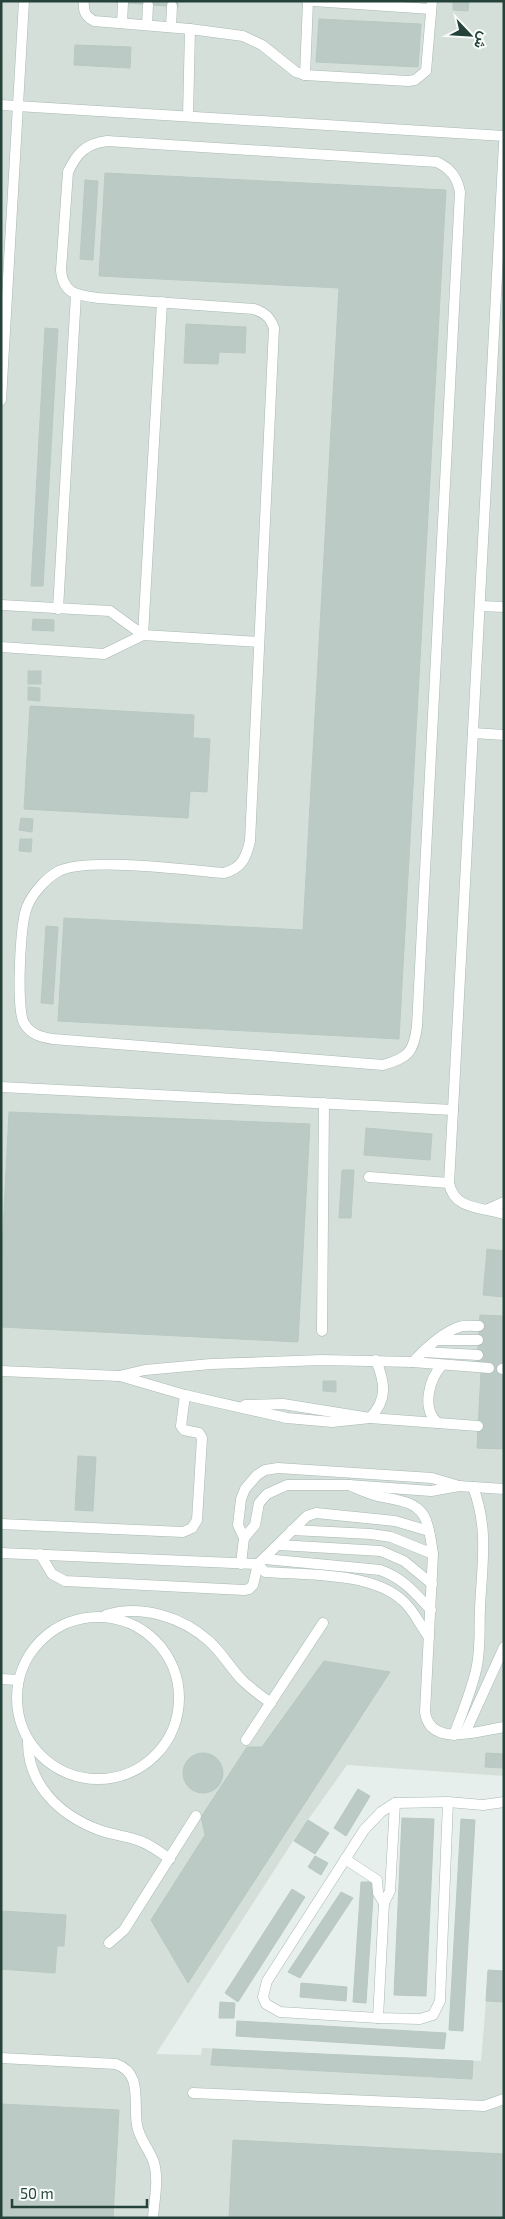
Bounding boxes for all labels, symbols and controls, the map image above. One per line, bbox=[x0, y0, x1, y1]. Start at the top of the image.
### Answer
north arrow bbox=[445, 10, 495, 60]
text: ش bbox=[470, 29, 493, 52]
scale bar bbox=[12, 2176, 148, 2208]
text: 50 m bbox=[20, 2184, 54, 2202]

